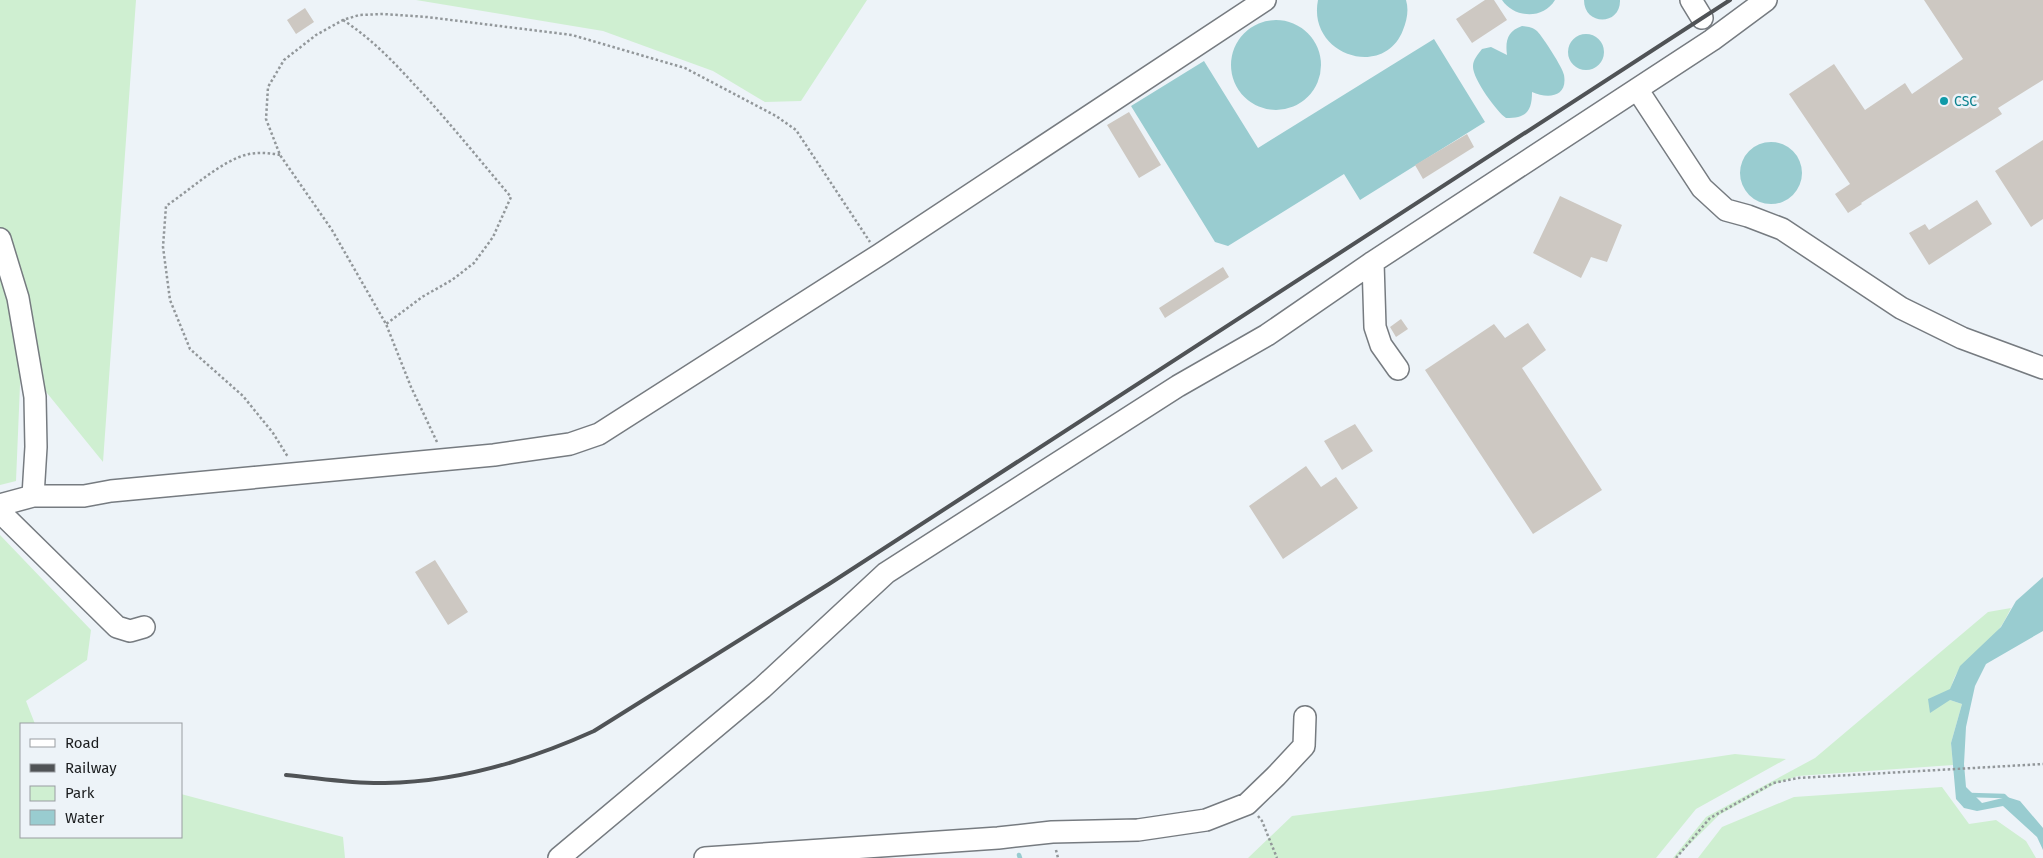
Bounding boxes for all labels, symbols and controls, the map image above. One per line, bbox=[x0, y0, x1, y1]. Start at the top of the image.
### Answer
place label: CSC bbox=[1954, 93, 1977, 110]
marker: CSC bbox=[1938, 95, 1950, 107]
legend bbox=[20, 723, 182, 838]
text: Road bbox=[65, 734, 100, 752]
text: Railway bbox=[65, 759, 117, 777]
text: Park bbox=[65, 784, 95, 802]
text: Water bbox=[65, 809, 104, 827]

